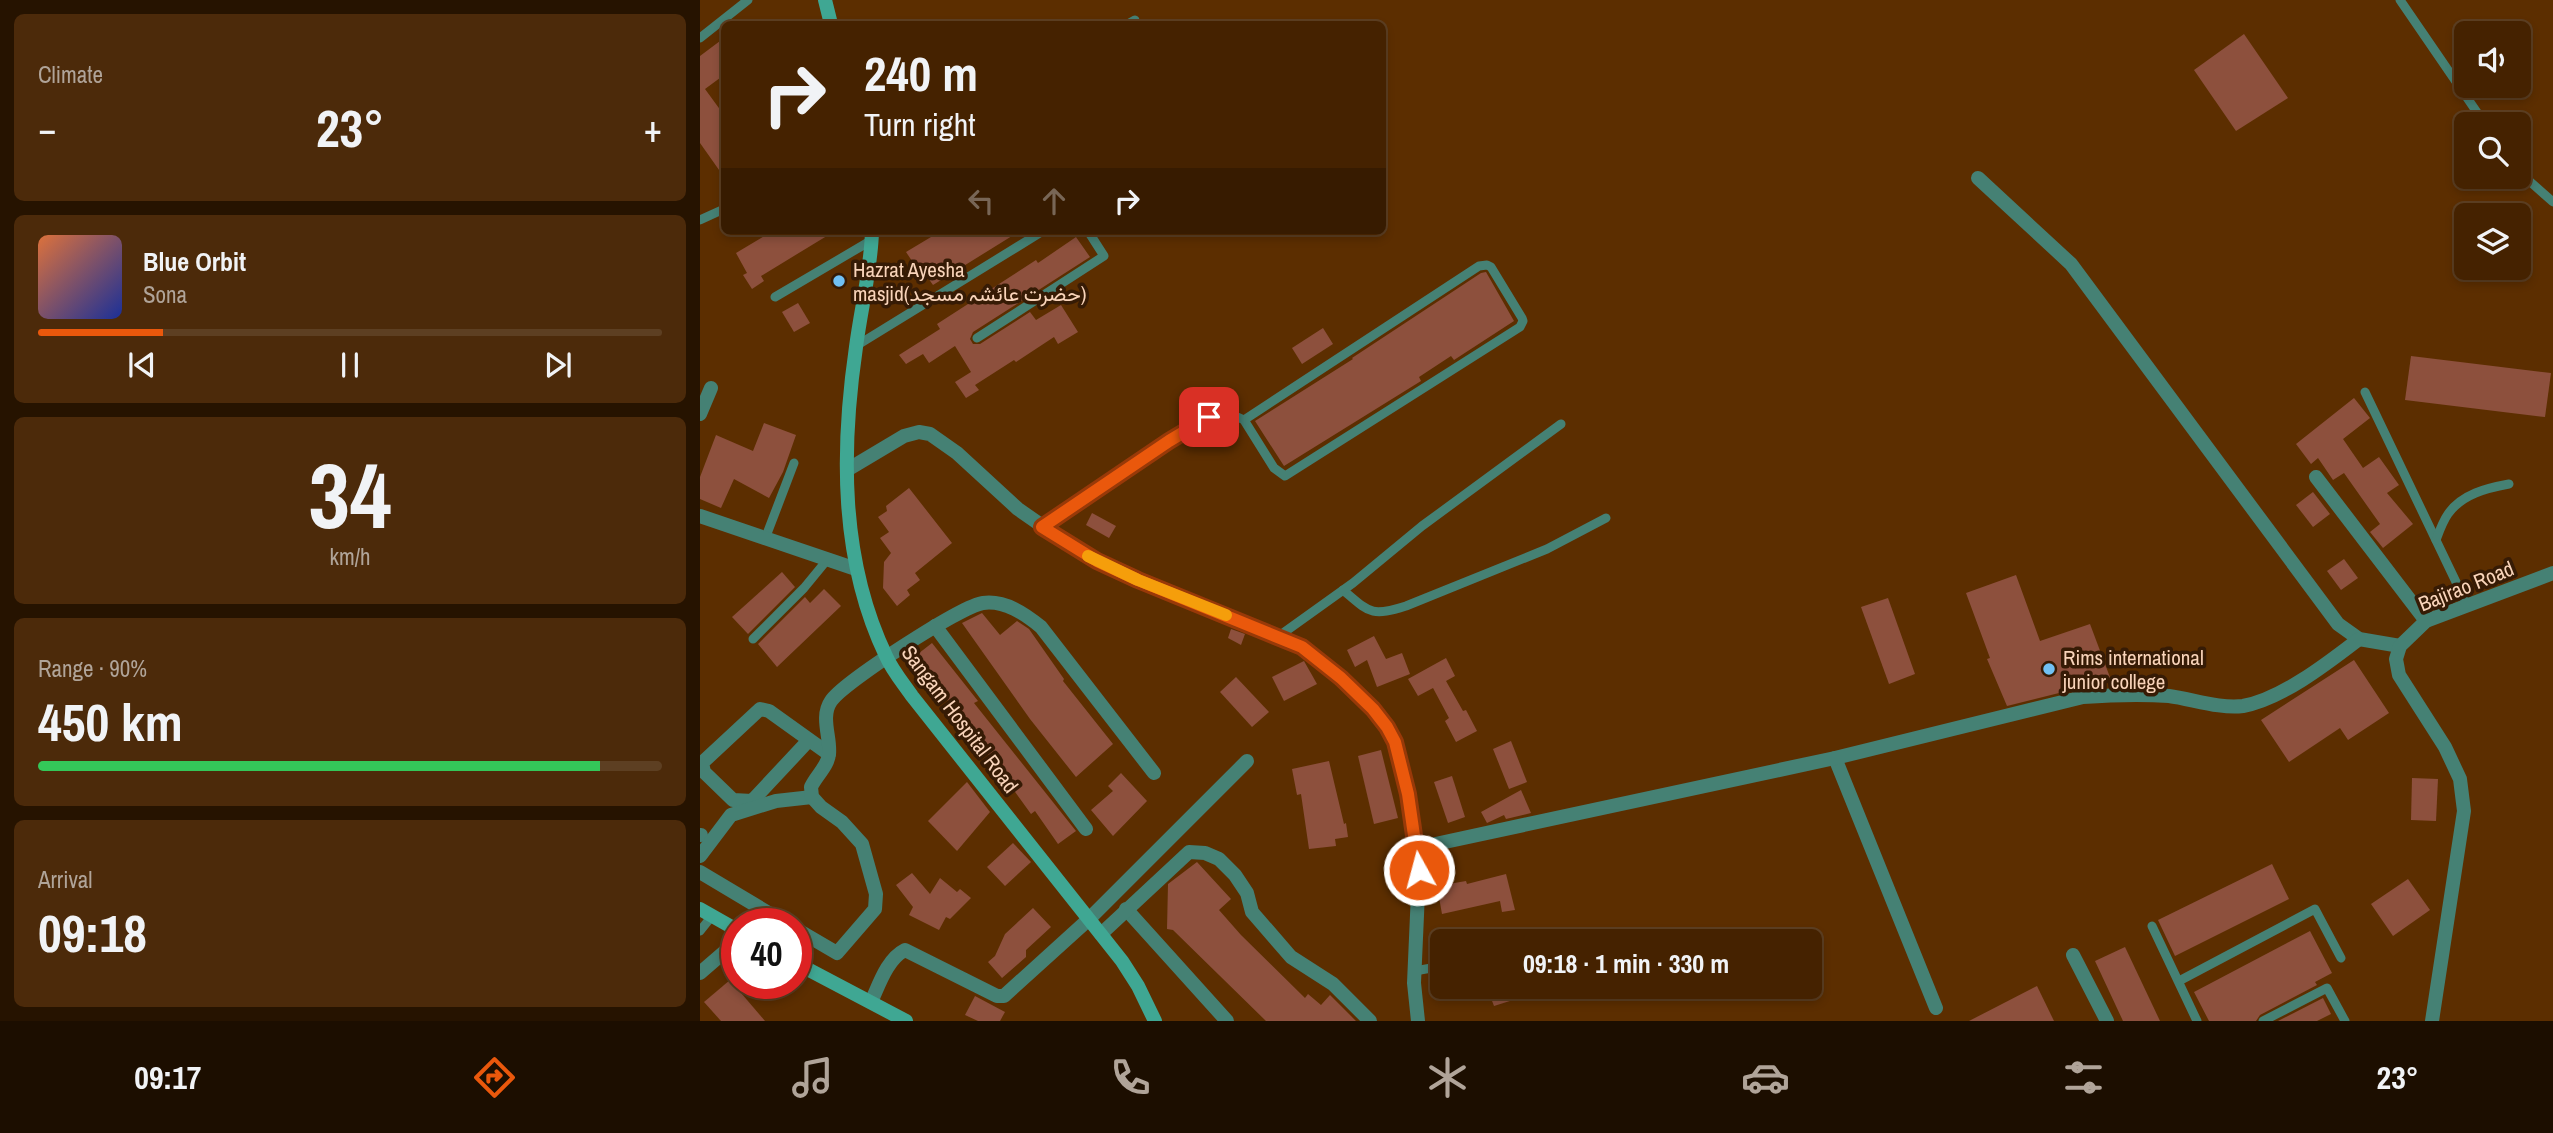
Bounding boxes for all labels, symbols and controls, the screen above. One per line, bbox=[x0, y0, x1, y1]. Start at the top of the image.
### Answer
map controls bbox=[2454, 21, 2531, 280]
button: sound bbox=[2454, 21, 2531, 98]
text: 240 m bbox=[864, 40, 978, 106]
icon: right bbox=[749, 49, 840, 140]
text: Climate bbox=[38, 59, 103, 90]
text: 23° bbox=[316, 93, 384, 163]
text: − bbox=[38, 103, 56, 154]
text: + bbox=[644, 103, 662, 154]
text: Turn right bbox=[864, 103, 976, 146]
button: search bbox=[2454, 112, 2531, 189]
icon: left bbox=[962, 182, 1000, 220]
icon: ahead bbox=[1035, 182, 1073, 220]
icon: right bbox=[1108, 182, 1146, 220]
button: layers bbox=[2454, 203, 2531, 280]
text: Blue Orbit bbox=[143, 244, 246, 279]
place label: Hazrat Ayesha masjid(حضرت عائشہ مسجد) bbox=[853, 255, 1087, 308]
marker: Hazrat Ayesha masjid(حضرت عائشہ مسجد) bbox=[831, 273, 847, 289]
text: Sona bbox=[143, 279, 187, 310]
icon: previous bbox=[123, 346, 161, 384]
icon: pause bbox=[331, 346, 369, 384]
icon: next bbox=[539, 346, 577, 384]
pin bbox=[1179, 387, 1239, 447]
icon: arrive bbox=[1190, 398, 1228, 436]
text: 34 bbox=[309, 434, 392, 556]
text: km/h bbox=[330, 541, 370, 572]
street label: Bajirao Road bbox=[2414, 554, 2518, 618]
street label: Sangam Hospital Road bbox=[895, 639, 1025, 799]
place label: Rims international junior college bbox=[2062, 643, 2204, 696]
text: Range · 90% bbox=[38, 653, 147, 684]
marker: Rims international junior college bbox=[2041, 661, 2057, 677]
text: 450 km bbox=[38, 687, 183, 757]
position arrow bbox=[1382, 833, 1456, 907]
text: Arrival bbox=[38, 864, 93, 895]
text: 09:18 bbox=[38, 898, 147, 968]
speed limit sign: 40 bbox=[721, 908, 812, 999]
text: 09:18 · 1 min · 330 m bbox=[1523, 946, 1729, 981]
icon: directions bbox=[470, 1053, 519, 1102]
icon: music bbox=[788, 1053, 837, 1102]
icon: phone bbox=[1106, 1053, 1155, 1102]
icon: climate bbox=[1423, 1053, 1472, 1102]
icon: car bbox=[1741, 1053, 1790, 1102]
icon: filters bbox=[2059, 1053, 2108, 1102]
text: 09:17 bbox=[134, 1056, 201, 1099]
text: 23° bbox=[2377, 1056, 2419, 1099]

